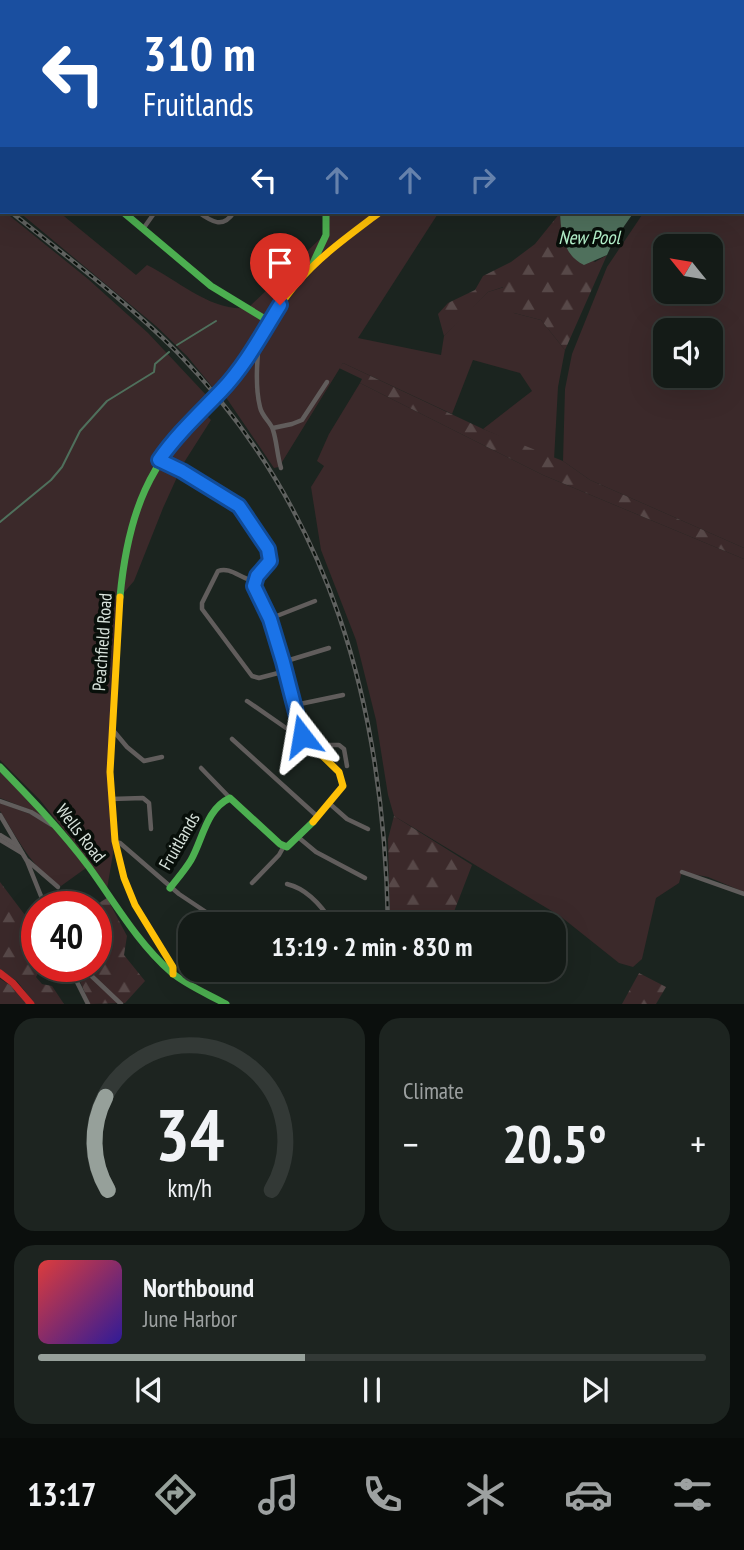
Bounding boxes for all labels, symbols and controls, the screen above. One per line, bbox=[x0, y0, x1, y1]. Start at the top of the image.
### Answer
text: 310 m bbox=[143, 21, 256, 85]
icon: left bbox=[28, 28, 119, 119]
text: Fruitlands bbox=[143, 83, 254, 125]
icon: left bbox=[245, 161, 283, 199]
icon: ahead bbox=[318, 161, 356, 199]
icon: ahead bbox=[391, 161, 429, 199]
icon: right bbox=[464, 161, 502, 199]
water label: New Pool bbox=[558, 225, 621, 249]
pin bbox=[250, 233, 310, 305]
north arrow bbox=[653, 234, 723, 304]
map controls bbox=[653, 234, 723, 388]
icon: arrive bbox=[261, 244, 299, 282]
button: sound bbox=[653, 318, 723, 388]
street label: Peachfield Road bbox=[87, 592, 117, 692]
position arrow bbox=[265, 699, 339, 773]
street label: Wells Road bbox=[51, 799, 111, 867]
street label: Fruitlands bbox=[153, 808, 205, 874]
speed limit sign: 40 bbox=[21, 891, 112, 982]
text: 13:19 · 2 min · 830 m bbox=[272, 930, 472, 963]
text: Climate bbox=[403, 1076, 464, 1105]
text: 34 bbox=[155, 1087, 224, 1181]
text: 20.5° bbox=[502, 1110, 607, 1177]
text: − bbox=[403, 1119, 419, 1168]
text: + bbox=[690, 1119, 706, 1168]
text: km/h bbox=[167, 1172, 212, 1204]
text: Northbound bbox=[143, 1271, 254, 1304]
text: June Harbor bbox=[143, 1304, 237, 1333]
icon: previous bbox=[130, 1371, 168, 1409]
icon: pause bbox=[353, 1371, 391, 1409]
icon: next bbox=[576, 1371, 614, 1409]
icon: directions bbox=[151, 1470, 200, 1519]
icon: music bbox=[254, 1470, 303, 1519]
icon: phone bbox=[358, 1470, 407, 1519]
icon: climate bbox=[461, 1470, 510, 1519]
icon: car bbox=[564, 1470, 613, 1519]
icon: filters bbox=[668, 1470, 717, 1519]
text: 13:17 bbox=[27, 1473, 96, 1515]

